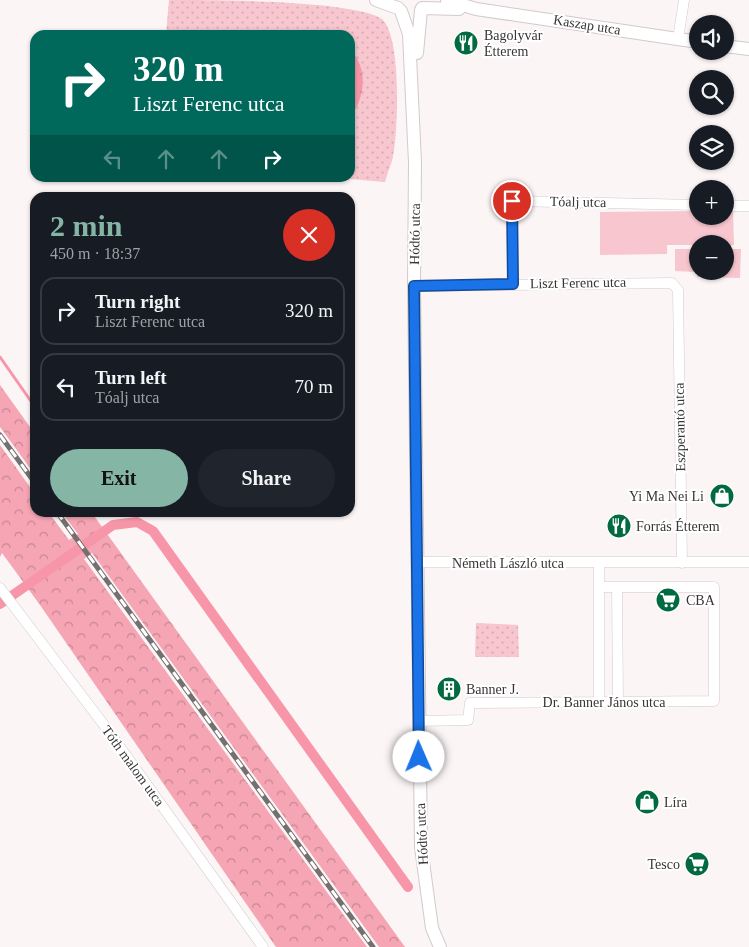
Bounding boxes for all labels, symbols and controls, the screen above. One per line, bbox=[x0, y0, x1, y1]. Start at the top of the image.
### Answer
street label: Kaszap utca bbox=[552, 12, 623, 38]
map controls bbox=[689, 15, 734, 280]
button: sound bbox=[689, 15, 734, 60]
place label: Bagolyvár Étterem bbox=[484, 28, 543, 59]
restaurant icon: Bagolyvár Étterem bbox=[453, 30, 479, 56]
icon: right bbox=[50, 50, 115, 115]
text: 320 m bbox=[133, 50, 223, 89]
button: search bbox=[689, 70, 734, 115]
text: Liszt Ferenc utca bbox=[133, 91, 285, 116]
button: layers bbox=[689, 125, 734, 170]
icon: left bbox=[99, 145, 127, 173]
icon: ahead bbox=[152, 145, 180, 173]
icon: ahead bbox=[205, 145, 233, 173]
icon: right bbox=[258, 145, 286, 173]
pin bbox=[491, 180, 533, 222]
button: + bbox=[689, 180, 734, 225]
icon: arrive bbox=[498, 187, 526, 215]
street label: Tóalj utca bbox=[550, 194, 607, 210]
street label: Hódtó utca bbox=[407, 202, 423, 265]
text: 2 min bbox=[50, 209, 123, 242]
button: close bbox=[283, 209, 335, 261]
button: − bbox=[689, 235, 734, 280]
text: 450 m · 18:37 bbox=[50, 245, 140, 262]
street label: Liszt Ferenc utca bbox=[530, 275, 627, 291]
text: Turn right bbox=[95, 291, 180, 312]
icon: right bbox=[52, 297, 80, 325]
text: 320 m bbox=[285, 300, 333, 321]
text: Liszt Ferenc utca bbox=[95, 313, 205, 330]
text: Turn left bbox=[95, 367, 167, 388]
icon: left bbox=[52, 373, 80, 401]
text: 70 m bbox=[294, 376, 333, 397]
street label: Eszperantó utca bbox=[672, 382, 688, 472]
text: Tóalj utca bbox=[95, 389, 159, 406]
button: Exit bbox=[50, 449, 188, 507]
button: Share bbox=[198, 449, 335, 507]
shop icon: Yi Ma Nei Li bbox=[709, 483, 735, 509]
place label: Yi Ma Nei Li bbox=[629, 489, 704, 504]
restaurant icon: Forrás Étterem bbox=[606, 513, 632, 539]
place label: Forrás Étterem bbox=[636, 518, 720, 534]
street label: Németh László utca bbox=[452, 556, 565, 571]
supermarket icon: CBA bbox=[655, 587, 681, 613]
place label: CBA bbox=[686, 593, 716, 608]
building icon: Banner J. bbox=[436, 676, 462, 702]
place label: Banner J. bbox=[466, 682, 519, 697]
street label: Dr. Banner János utca bbox=[543, 695, 666, 710]
street label: Tóth malom utca bbox=[99, 723, 168, 810]
position arrow bbox=[392, 730, 444, 782]
shop icon: Líra bbox=[634, 789, 660, 815]
place label: Líra bbox=[664, 795, 688, 810]
street label: Hódtó utca bbox=[413, 802, 431, 865]
supermarket icon: Tesco bbox=[684, 851, 710, 877]
place label: Tesco bbox=[648, 857, 680, 872]

